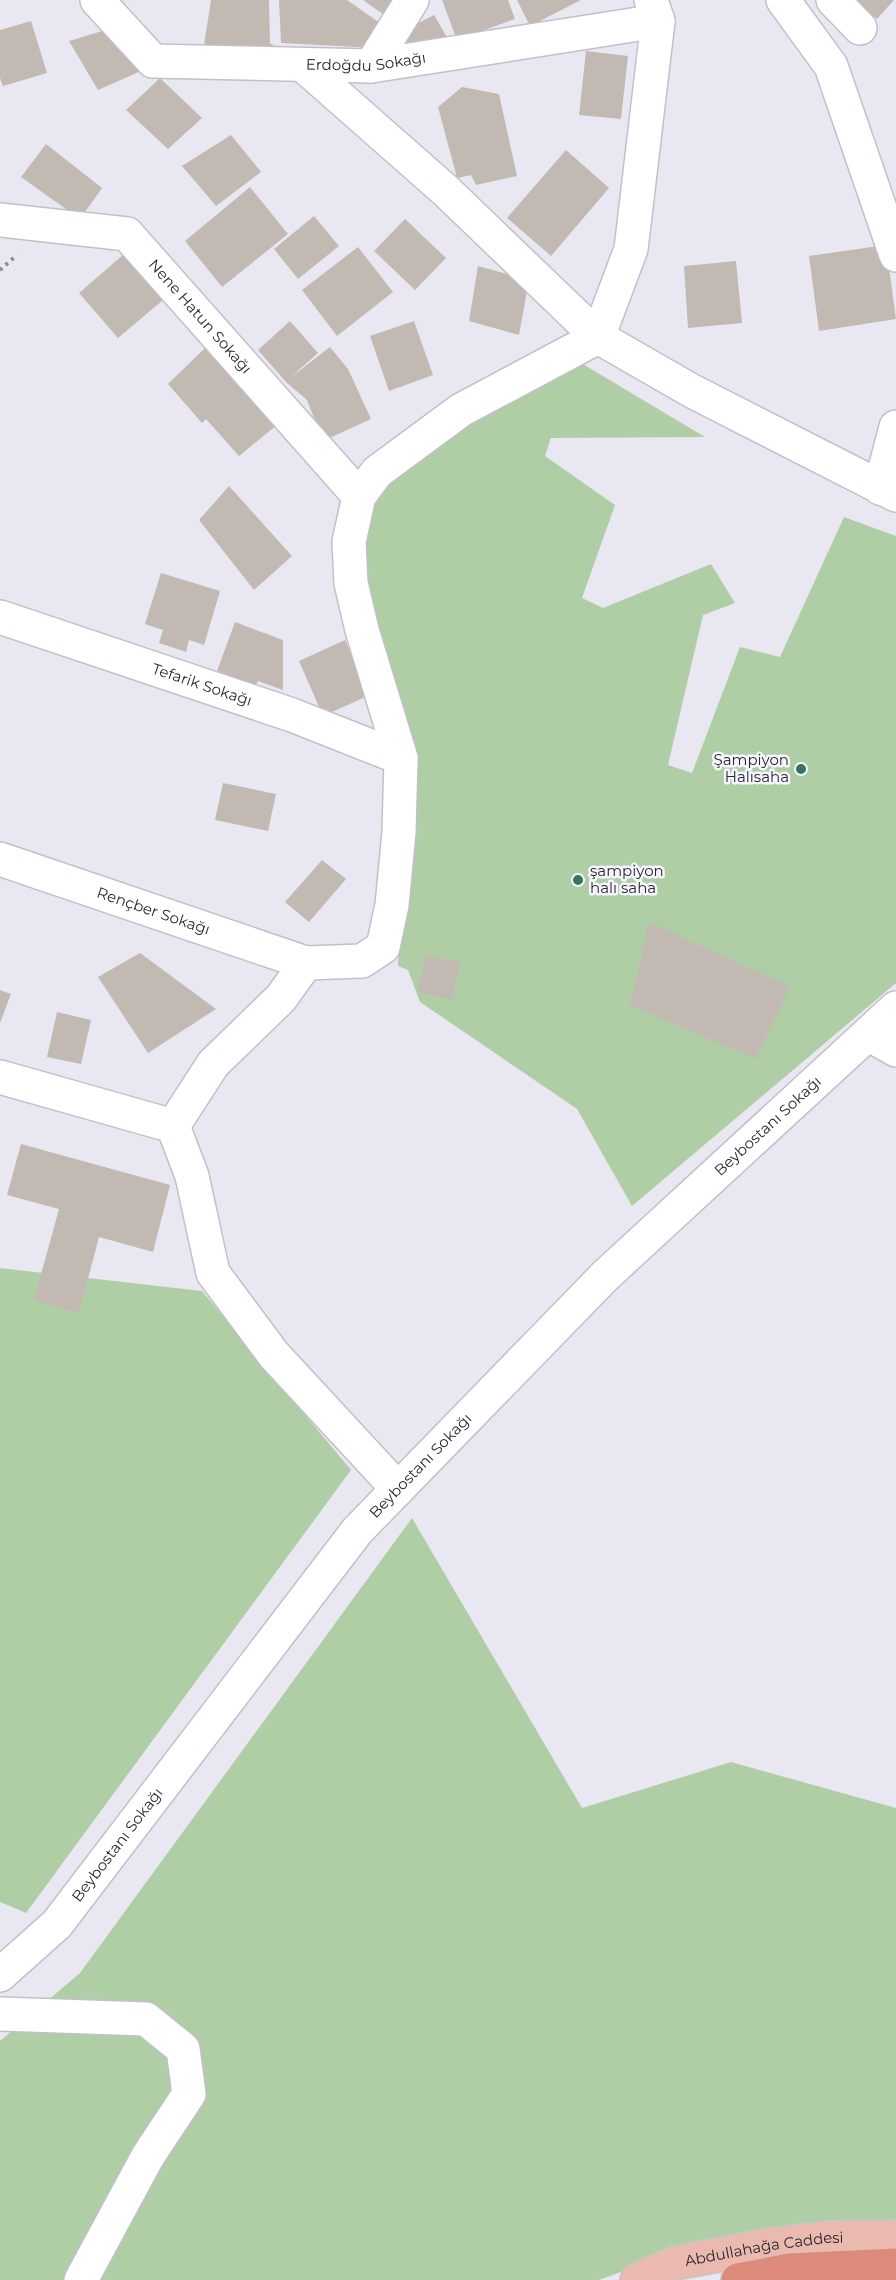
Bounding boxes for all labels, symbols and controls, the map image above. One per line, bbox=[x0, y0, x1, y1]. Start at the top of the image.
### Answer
street label: Erdoğdu Sokağı bbox=[306, 48, 427, 75]
street label: Nene Hatun Sokağı bbox=[145, 255, 256, 377]
street label: Tefarik Sokağı bbox=[150, 659, 254, 710]
place label: Şampiyon Halısaha bbox=[713, 750, 789, 786]
marker: Şampiyon Halısaha bbox=[794, 762, 808, 776]
place label: şampiyon halı saha bbox=[590, 861, 664, 897]
marker: şampiyon halı saha bbox=[571, 873, 585, 887]
street label: Rençber Sokağı bbox=[95, 883, 213, 939]
street label: Beybostanı Sokağı bbox=[710, 1072, 825, 1180]
street label: Beybostanı Sokağı bbox=[365, 1409, 475, 1522]
street label: Beybostanı Sokağı bbox=[67, 1784, 167, 1906]
street label: Abdullahağa Caddesi bbox=[683, 2228, 844, 2270]

